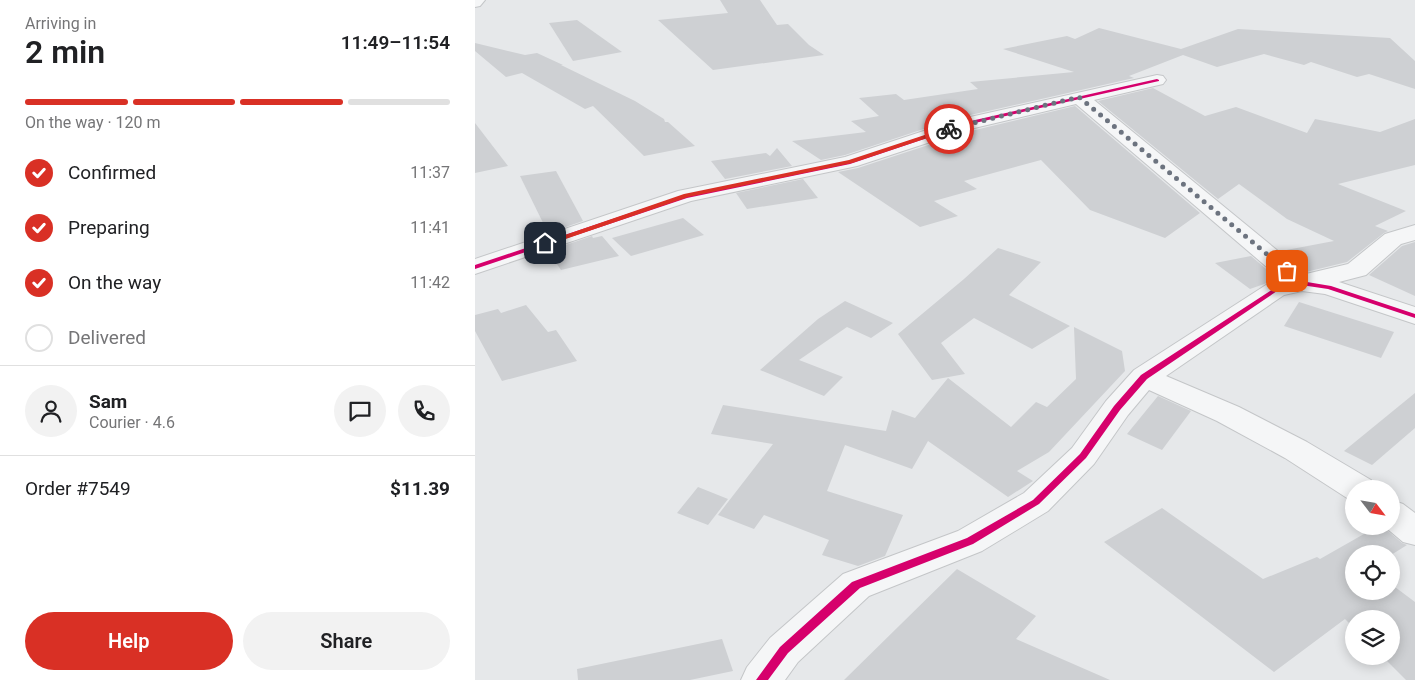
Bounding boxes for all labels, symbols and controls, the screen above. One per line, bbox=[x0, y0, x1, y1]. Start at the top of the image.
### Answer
text: Arriving in bbox=[25, 14, 96, 33]
text: 11:49–11:54 bbox=[341, 31, 450, 54]
text: 2 min bbox=[25, 33, 105, 71]
courier bbox=[924, 104, 974, 154]
text: On the way · 120 m bbox=[25, 113, 161, 132]
icon: bike bbox=[935, 115, 963, 143]
icon: check bbox=[25, 159, 53, 187]
text: Confirmed bbox=[68, 161, 156, 184]
text: 11:37 bbox=[410, 163, 450, 182]
icon: check bbox=[25, 214, 53, 242]
text: Preparing bbox=[68, 216, 150, 239]
text: 11:41 bbox=[410, 218, 450, 237]
pin bbox=[524, 222, 566, 264]
icon: home bbox=[531, 229, 559, 257]
pin bbox=[1266, 250, 1308, 292]
icon: bag bbox=[1273, 257, 1301, 285]
icon: check bbox=[25, 269, 53, 297]
text: On the way bbox=[68, 271, 161, 294]
text: 11:42 bbox=[410, 273, 450, 292]
text: Delivered bbox=[68, 326, 146, 349]
button: person bbox=[25, 385, 77, 437]
button: chat bbox=[334, 385, 386, 437]
button: phone bbox=[398, 385, 450, 437]
text: Sam bbox=[89, 390, 127, 413]
text: Courier · 4.6 bbox=[89, 413, 175, 432]
text: Order #7549 bbox=[25, 477, 131, 500]
text: $11.39 bbox=[390, 477, 450, 500]
north arrow bbox=[1345, 480, 1400, 535]
map controls bbox=[1345, 480, 1400, 665]
button: locate bbox=[1345, 545, 1400, 600]
button: layers bbox=[1345, 610, 1400, 665]
button: Help bbox=[25, 612, 233, 670]
button: Share bbox=[243, 612, 450, 670]

